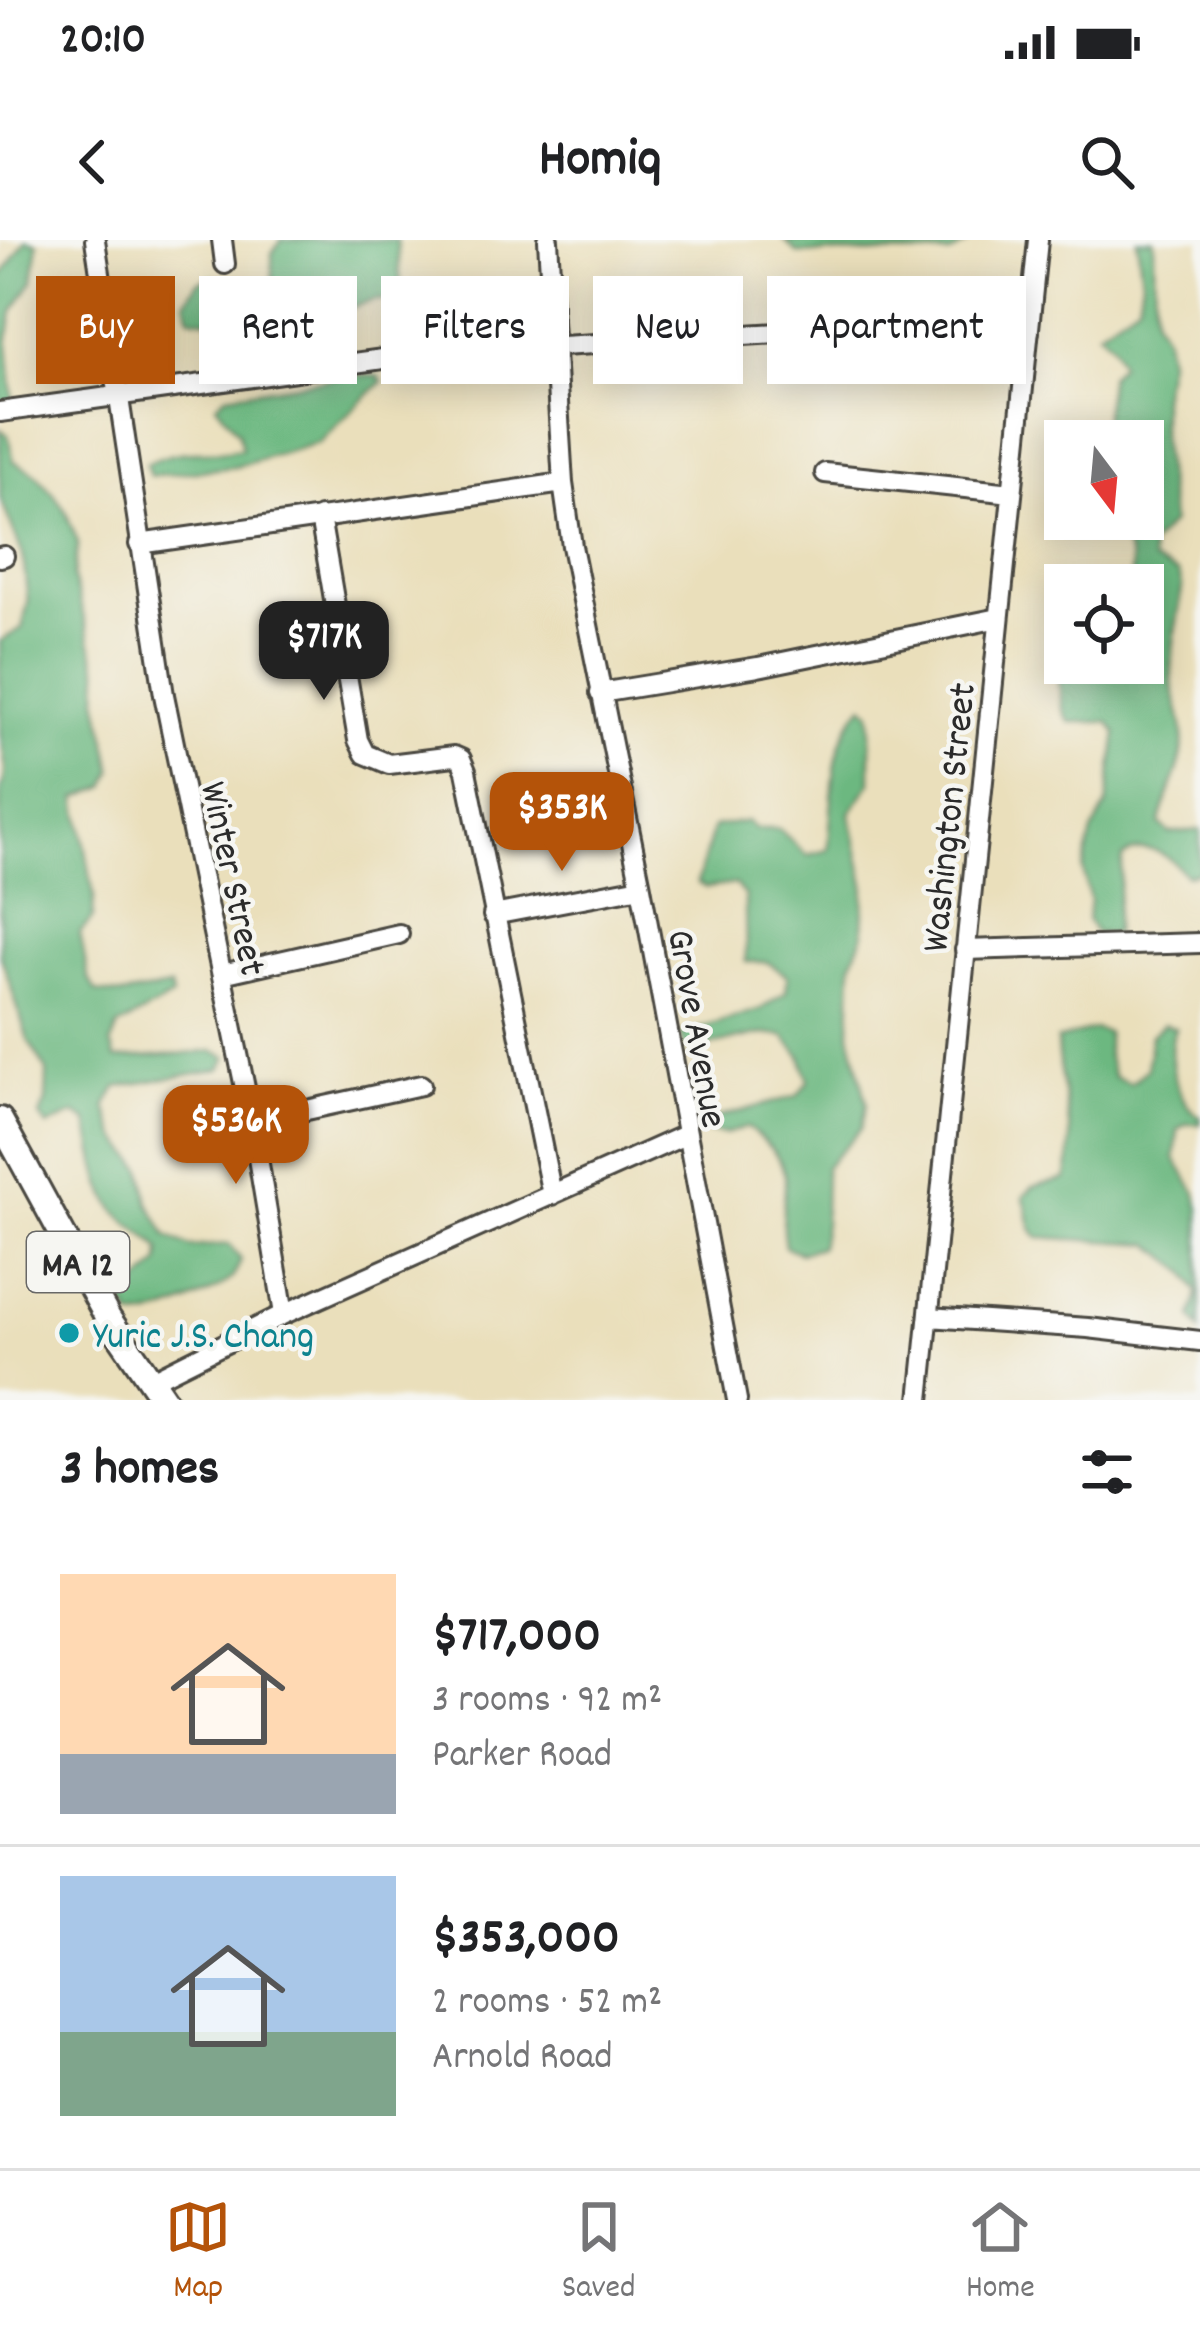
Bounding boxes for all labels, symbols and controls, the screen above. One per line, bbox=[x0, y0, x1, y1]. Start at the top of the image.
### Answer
text: 20:10 bbox=[60, 10, 146, 74]
text: Homiq bbox=[539, 124, 661, 201]
icon: back bbox=[60, 129, 126, 195]
icon: search bbox=[1074, 129, 1140, 195]
chip: Buy bbox=[36, 276, 175, 384]
chip: Rent bbox=[199, 276, 357, 384]
chip: Filters bbox=[381, 276, 569, 384]
chip: New bbox=[593, 276, 743, 384]
chip: Apartment bbox=[767, 276, 1026, 384]
north arrow bbox=[1044, 420, 1164, 540]
map controls bbox=[1044, 420, 1164, 684]
button: locate bbox=[1044, 564, 1164, 684]
pin: $717K bbox=[240, 601, 408, 703]
text: $717K bbox=[286, 612, 362, 667]
street label: Washington Street bbox=[911, 680, 994, 955]
pin: $353K bbox=[478, 772, 646, 874]
street label: Winter Street bbox=[182, 777, 277, 982]
text: $353K bbox=[517, 783, 607, 838]
street label: Grove Avenue bbox=[649, 926, 738, 1133]
pin: $536K bbox=[152, 1085, 320, 1187]
text: $536K bbox=[190, 1096, 282, 1151]
road number: MA 12 bbox=[27, 1232, 129, 1292]
place label: Yuric J.S. Chang bbox=[93, 1312, 314, 1367]
marker: Yuric J.S. Chang bbox=[56, 1320, 82, 1346]
text: 3 homes bbox=[60, 1436, 219, 1508]
icon: filters bbox=[1074, 1439, 1140, 1505]
text: $717,000 bbox=[432, 1603, 601, 1675]
icon: home bbox=[156, 1622, 300, 1766]
text: 3 rooms · 92 m² bbox=[432, 1675, 662, 1730]
text: Parker Road bbox=[432, 1730, 612, 1785]
text: $353,000 bbox=[432, 1905, 620, 1977]
icon: home bbox=[156, 1924, 300, 2068]
text: 2 rooms · 52 m² bbox=[432, 1977, 662, 2032]
text: Arnold Road bbox=[432, 2032, 613, 2087]
tab: Map bbox=[165, 2194, 231, 2313]
tab: Saved bbox=[562, 2194, 636, 2313]
tab: Home bbox=[966, 2194, 1035, 2313]

